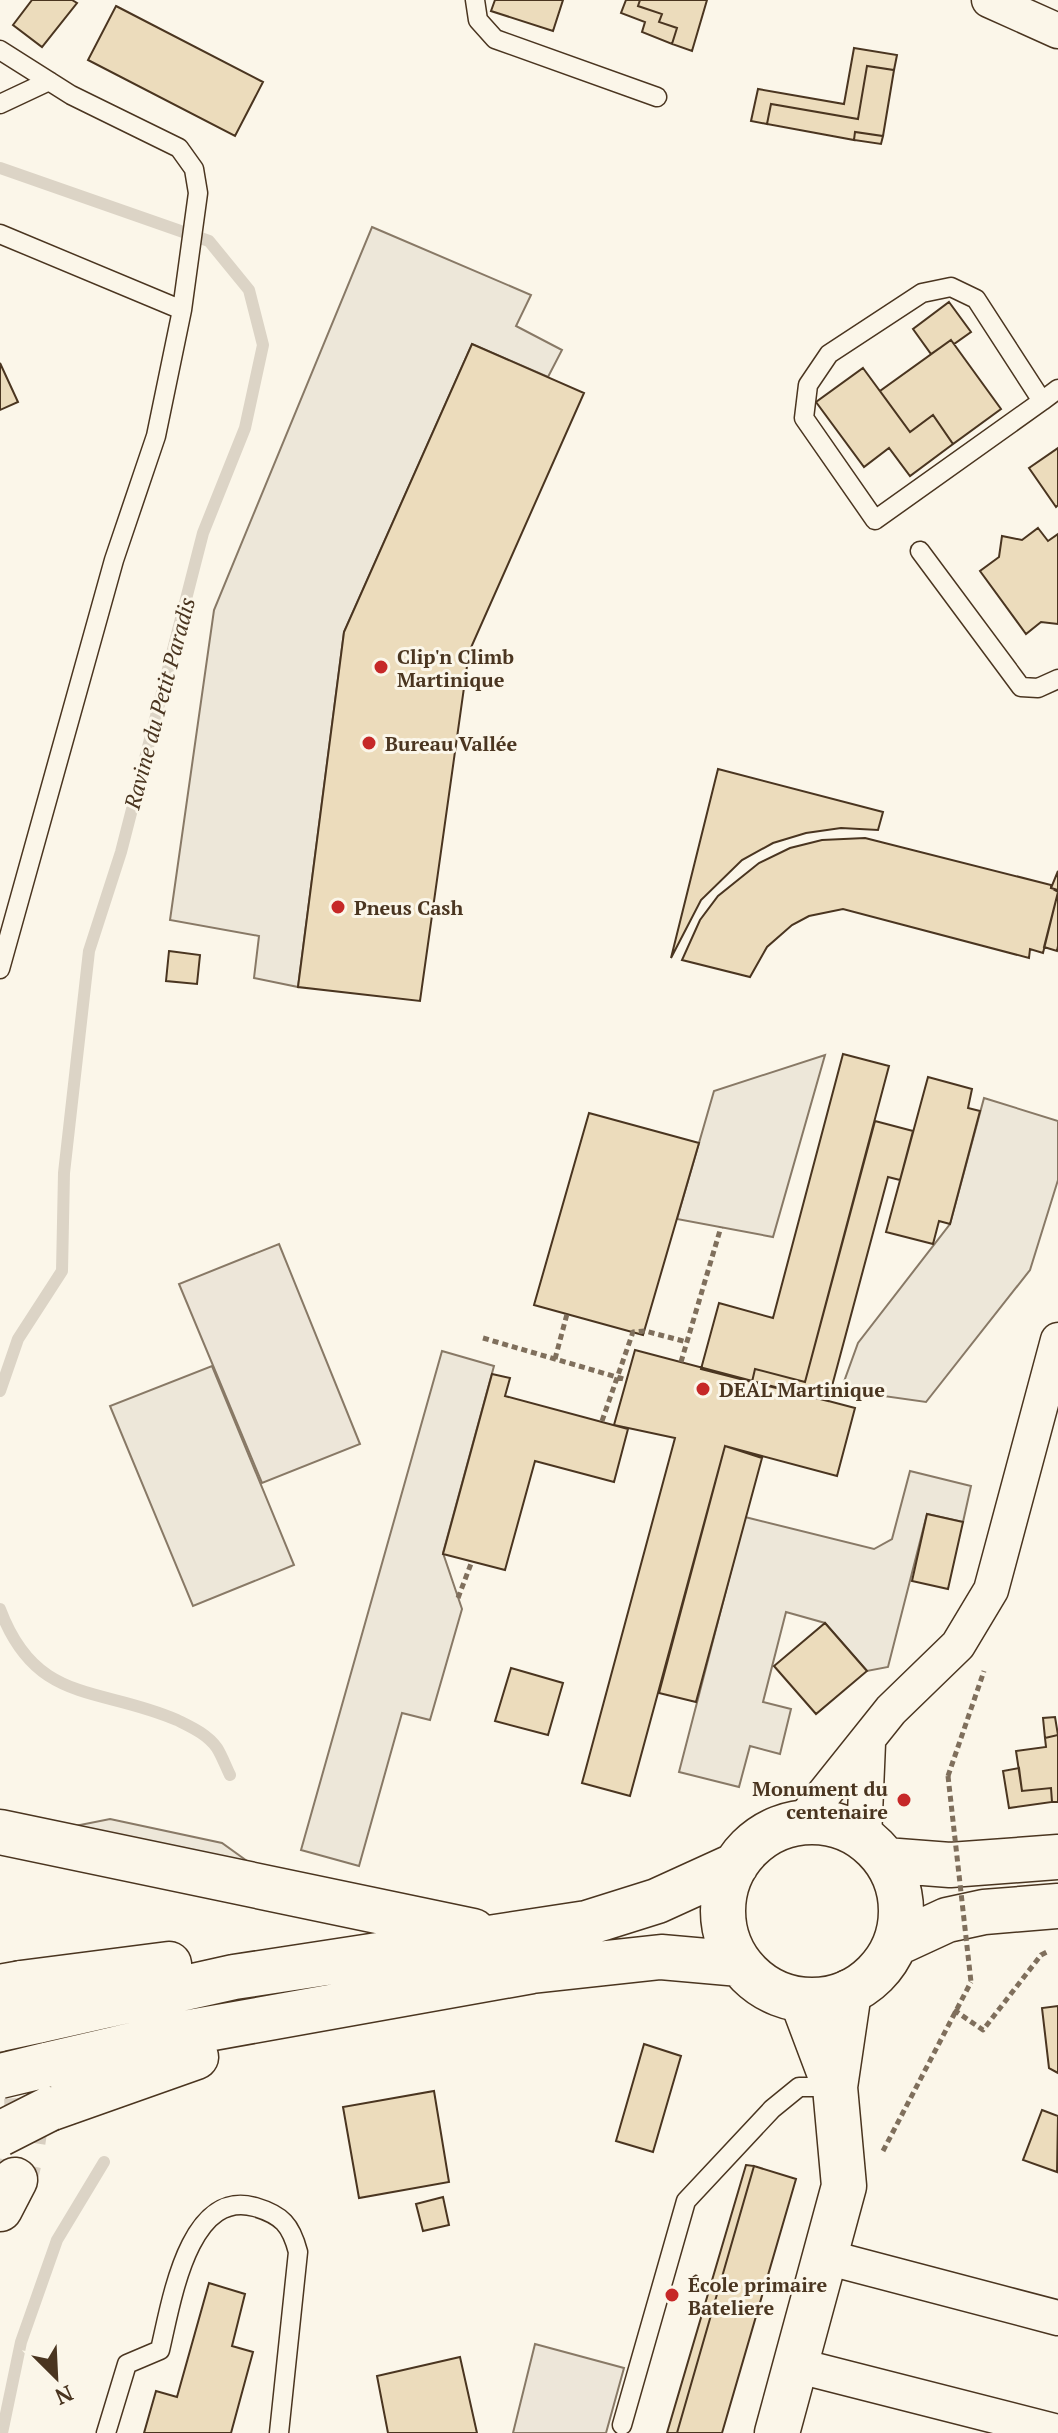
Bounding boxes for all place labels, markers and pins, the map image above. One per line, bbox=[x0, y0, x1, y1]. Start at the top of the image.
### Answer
place label: Clip'n Climb Martinique bbox=[397, 643, 514, 693]
marker: Clip'n Climb Martinique bbox=[372, 658, 390, 676]
place label: Bureau Vallée bbox=[385, 730, 518, 757]
marker: Bureau Vallée bbox=[360, 734, 378, 752]
place label: Pneus Cash bbox=[354, 894, 463, 921]
marker: Pneus Cash bbox=[329, 898, 347, 916]
place label: DEAL Martinique bbox=[719, 1376, 885, 1403]
marker: DEAL Martinique bbox=[694, 1380, 712, 1398]
place label: Monument du centenaire bbox=[752, 1775, 889, 1825]
marker: Monument du centenaire bbox=[895, 1791, 913, 1809]
place label: École primaire Bateliere bbox=[688, 2271, 827, 2321]
marker: École primaire Bateliere bbox=[663, 2286, 681, 2304]

